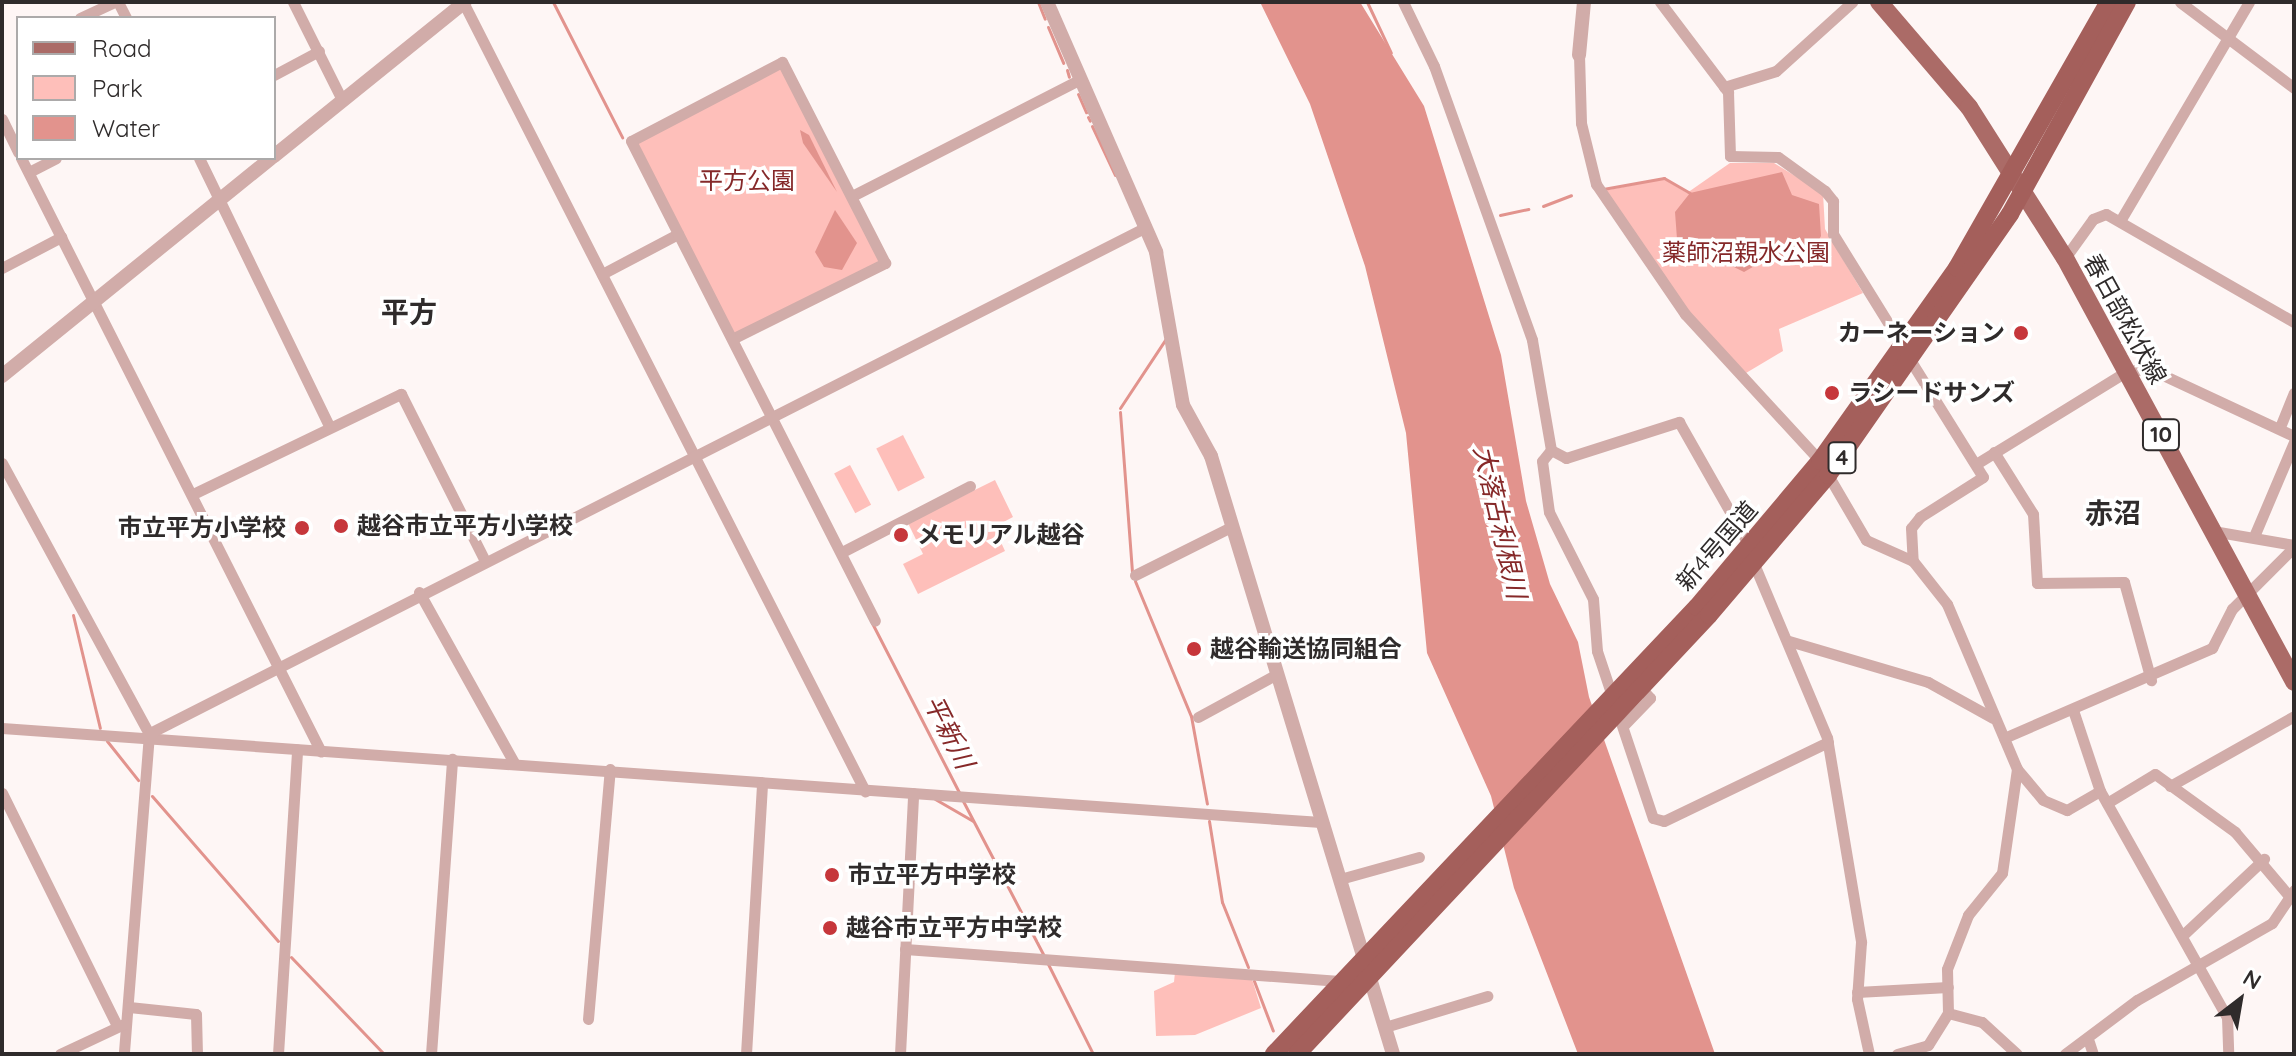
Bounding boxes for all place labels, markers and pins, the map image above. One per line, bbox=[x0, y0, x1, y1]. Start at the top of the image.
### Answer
place label: カーネーション bbox=[1837, 319, 2005, 347]
marker: カーネーション bbox=[2012, 324, 2030, 342]
place label: ラシードサンズ bbox=[1848, 379, 2016, 407]
marker: ラシードサンズ bbox=[1823, 384, 1841, 402]
place label: 越谷市立平方小学校 bbox=[357, 512, 573, 540]
place label: 市立平方小学校 bbox=[118, 514, 286, 542]
marker: 越谷市立平方小学校 bbox=[332, 517, 350, 535]
marker: 市立平方小学校 bbox=[293, 519, 311, 537]
place label: メモリアル越谷 bbox=[917, 521, 1085, 549]
marker: メモリアル越谷 bbox=[892, 526, 910, 544]
place label: 越谷輸送協同組合 bbox=[1210, 635, 1402, 663]
marker: 越谷輸送協同組合 bbox=[1185, 640, 1203, 658]
place label: 市立平方中学校 bbox=[848, 861, 1016, 889]
marker: 市立平方中学校 bbox=[823, 866, 841, 884]
place label: 越谷市立平方中学校 bbox=[846, 914, 1062, 942]
marker: 越谷市立平方中学校 bbox=[821, 919, 839, 937]

